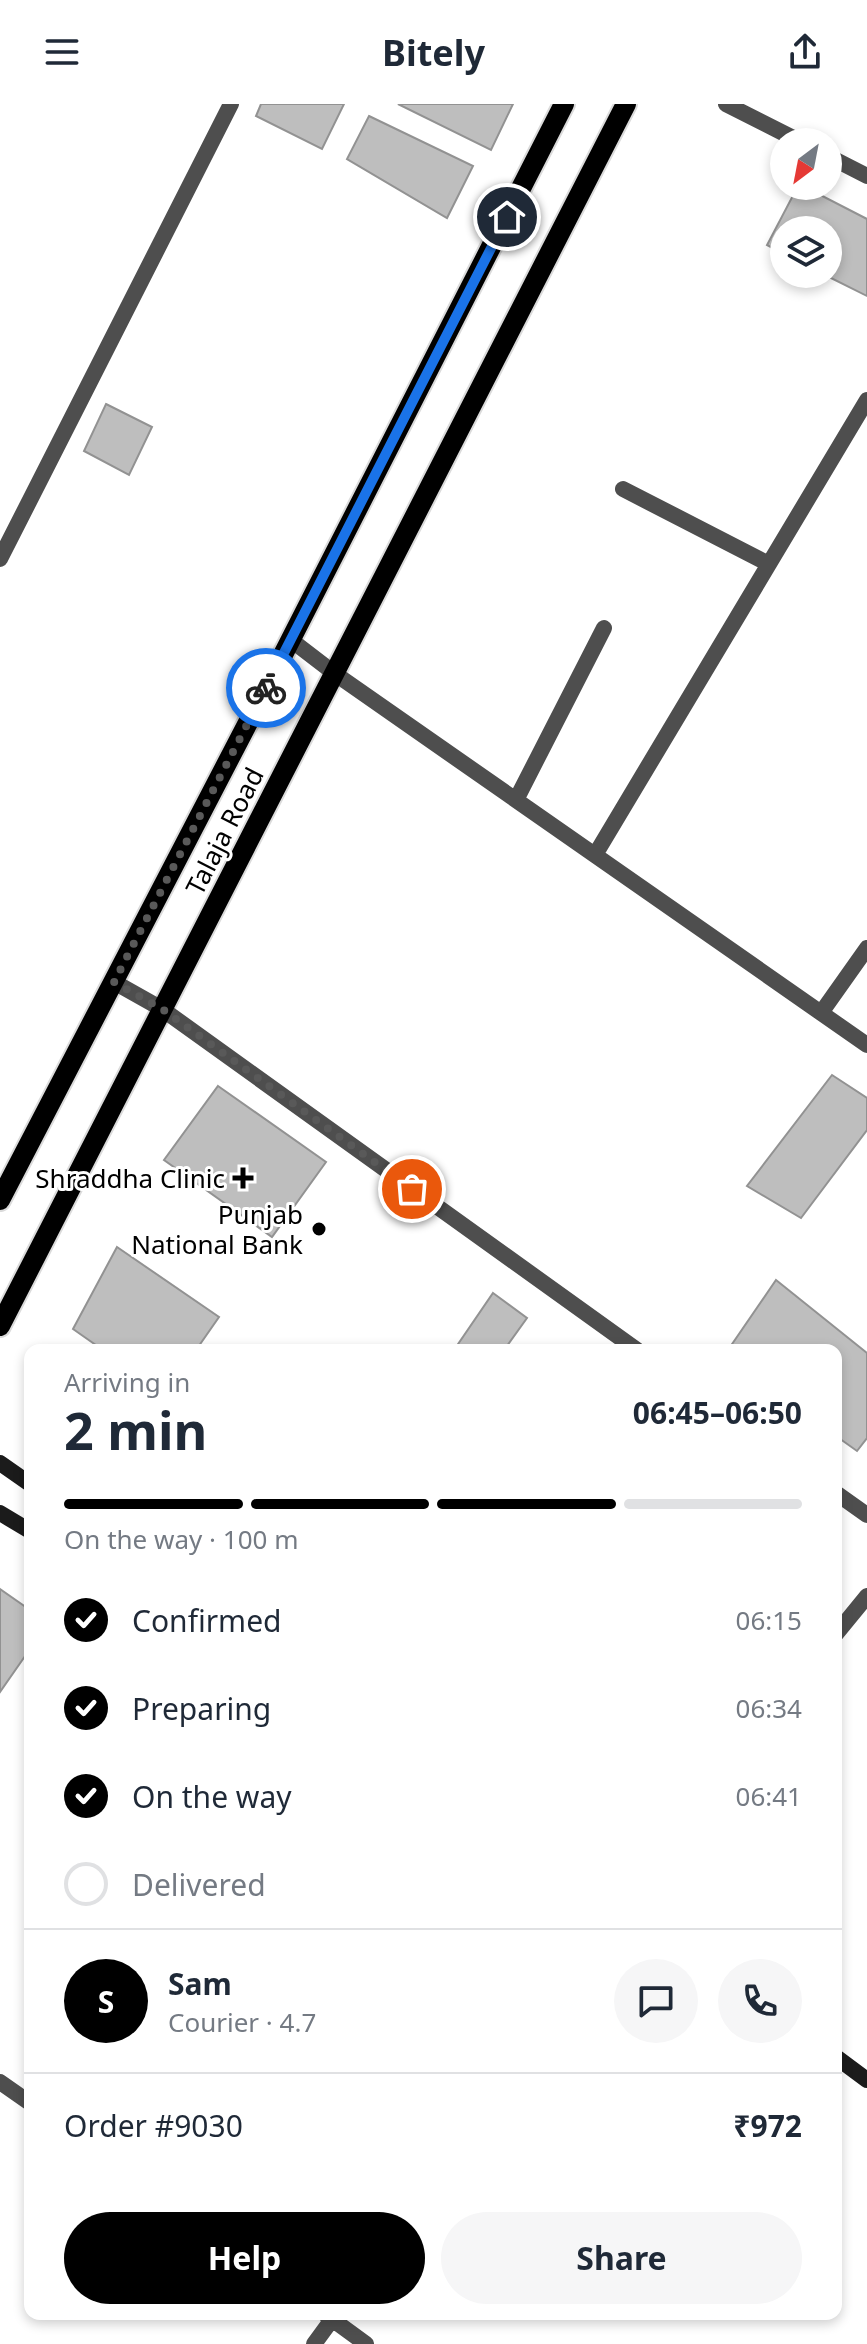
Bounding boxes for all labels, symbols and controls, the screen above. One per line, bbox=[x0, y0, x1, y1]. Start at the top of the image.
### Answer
text: Bitely bbox=[382, 28, 485, 77]
icon: menu bbox=[40, 30, 84, 74]
icon: share bbox=[783, 30, 827, 74]
north arrow bbox=[770, 128, 842, 200]
map controls bbox=[770, 128, 842, 288]
pin bbox=[473, 183, 541, 251]
icon: home bbox=[485, 195, 529, 239]
button: layers bbox=[770, 216, 842, 288]
courier bbox=[226, 648, 306, 728]
icon: bike bbox=[244, 666, 288, 710]
street label: Talaja Road bbox=[176, 761, 272, 901]
pin bbox=[378, 1155, 446, 1223]
place label: Shraddha Clinic bbox=[35, 1160, 225, 1196]
marker: Shraddha Clinic bbox=[232, 1167, 254, 1189]
icon: bag bbox=[390, 1167, 434, 1211]
place label: Punjab National Bank bbox=[131, 1196, 303, 1262]
marker: Punjab National Bank bbox=[310, 1220, 328, 1238]
text: Arriving in bbox=[64, 1364, 190, 1400]
text: 06:45–06:50 bbox=[633, 1392, 802, 1433]
text: 2 min bbox=[64, 1394, 207, 1465]
text: On the way · 100 m bbox=[64, 1521, 298, 1557]
icon: check bbox=[64, 1598, 108, 1642]
text: Confirmed bbox=[132, 1600, 282, 1641]
text: 06:15 bbox=[736, 1602, 802, 1638]
icon: check bbox=[64, 1686, 108, 1730]
text: Preparing bbox=[132, 1688, 271, 1729]
text: 06:34 bbox=[736, 1690, 802, 1726]
icon: check bbox=[64, 1774, 108, 1818]
text: On the way bbox=[132, 1776, 292, 1817]
text: 06:41 bbox=[736, 1778, 802, 1814]
text: Delivered bbox=[132, 1864, 266, 1905]
button: chat bbox=[614, 1959, 698, 2043]
button: phone bbox=[718, 1959, 802, 2043]
text: Sam bbox=[168, 1963, 232, 2004]
text: S bbox=[98, 1981, 114, 2022]
text: Courier · 4.7 bbox=[168, 2004, 316, 2040]
text: Order #9030 bbox=[64, 2105, 243, 2146]
text: ₹972 bbox=[733, 2105, 802, 2146]
button: Help bbox=[64, 2212, 425, 2304]
button: Share bbox=[441, 2212, 802, 2304]

